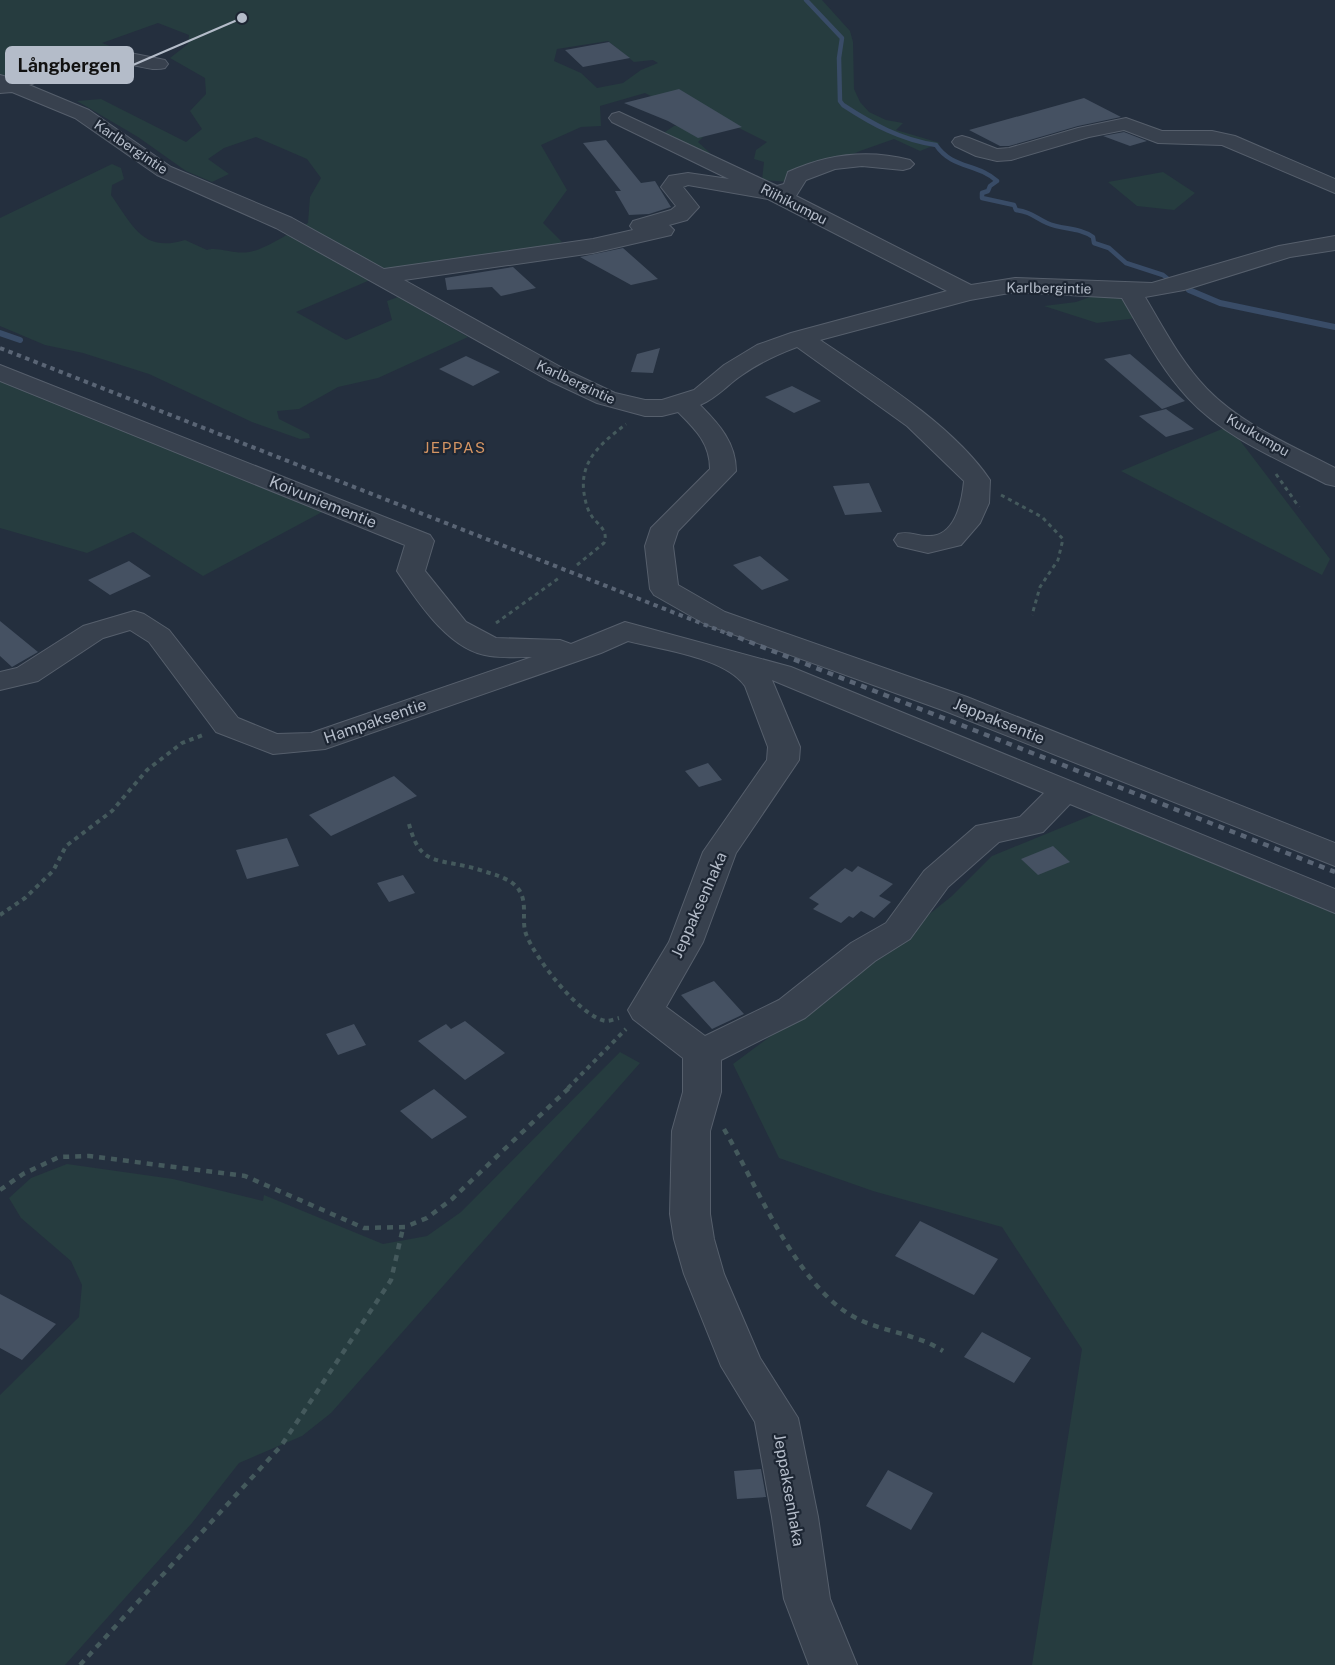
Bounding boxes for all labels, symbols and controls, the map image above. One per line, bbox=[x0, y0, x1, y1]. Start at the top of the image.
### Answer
callout: Långbergen bbox=[6, 47, 133, 83]
text: Långbergen bbox=[17, 55, 121, 76]
street label: Karlbergintie bbox=[91, 117, 171, 178]
street label: Riihikumpu bbox=[758, 180, 830, 228]
street label: Karlbergintie bbox=[1006, 279, 1092, 297]
street label: Karlbergintie bbox=[534, 357, 618, 407]
street label: Kuukumpu bbox=[1224, 411, 1292, 459]
district label: JEPPAS bbox=[424, 439, 486, 456]
street label: Koivuniementie bbox=[266, 472, 380, 532]
street label: Jeppaksentie bbox=[950, 694, 1048, 748]
street label: Hampaksentie bbox=[321, 695, 429, 747]
street label: Jeppaksenhaka bbox=[667, 849, 731, 961]
street label: Jeppaksenhaka bbox=[770, 1432, 808, 1548]

